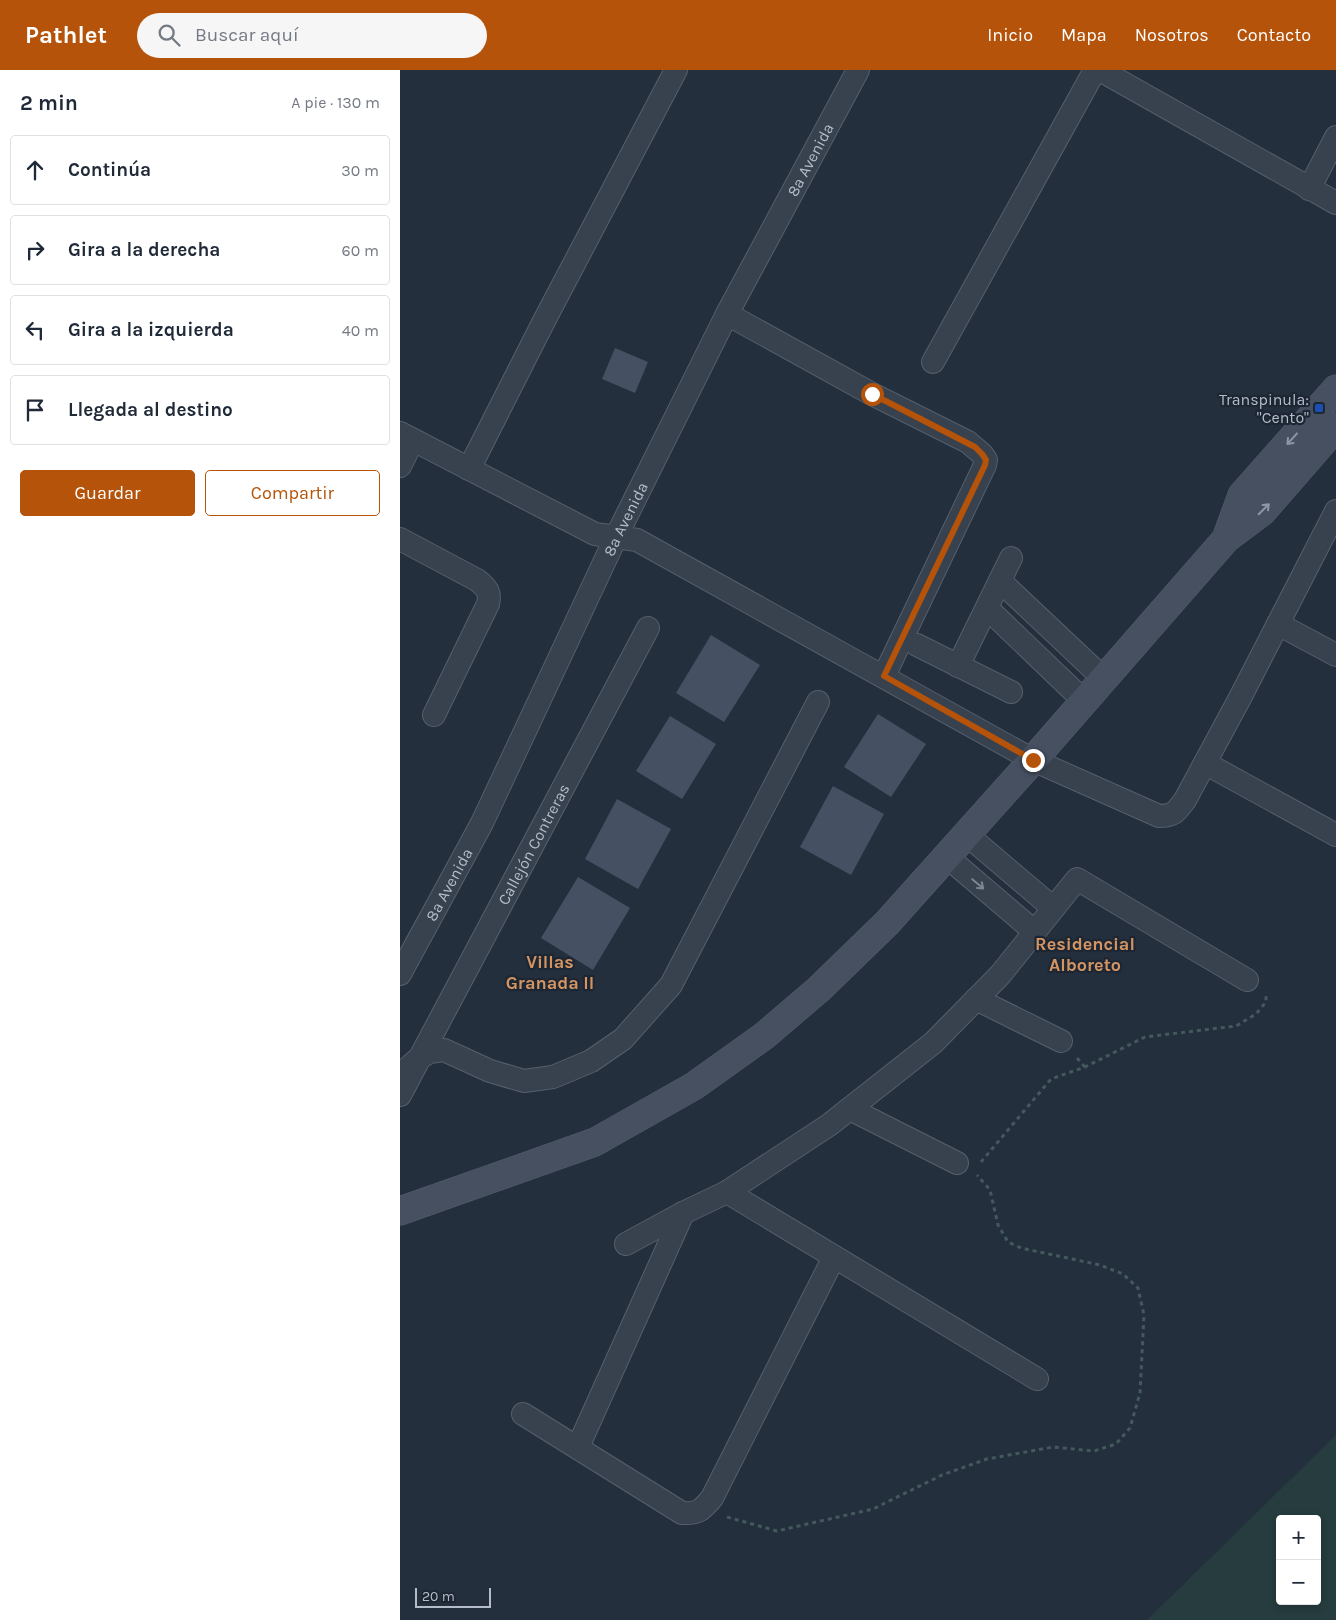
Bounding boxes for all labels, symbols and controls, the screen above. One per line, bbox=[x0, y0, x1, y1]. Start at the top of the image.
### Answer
search box bbox=[137, 13, 487, 58]
text: Pathlet bbox=[25, 21, 107, 49]
icon: search bbox=[155, 21, 183, 49]
text: Buscar aquí bbox=[195, 24, 299, 46]
text: Inicio bbox=[987, 24, 1033, 46]
text: Mapa bbox=[1061, 24, 1107, 46]
text: Nosotros bbox=[1135, 24, 1209, 46]
text: Contacto bbox=[1237, 24, 1311, 46]
text: 2 min bbox=[20, 91, 78, 115]
text: A pie · 130 m bbox=[291, 93, 380, 112]
street label: 8a Avenida bbox=[783, 120, 838, 200]
icon: ahead bbox=[21, 156, 49, 184]
text: Continúa bbox=[68, 159, 151, 181]
text: 30 m bbox=[341, 161, 379, 180]
icon: right bbox=[21, 236, 49, 264]
text: Gira a la derecha bbox=[68, 239, 220, 261]
text: 60 m bbox=[342, 241, 379, 260]
icon: left bbox=[21, 316, 49, 344]
text: Gira a la izquierda bbox=[68, 319, 234, 341]
text: 40 m bbox=[342, 321, 379, 340]
route start bbox=[861, 383, 884, 406]
place label: Transpinula: "Cento" bbox=[1219, 390, 1309, 427]
icon: arrive bbox=[21, 396, 49, 424]
text: Llegada al destino bbox=[68, 399, 233, 421]
marker: Transpinula: "Cento" bbox=[1313, 402, 1325, 414]
one-way arrow bbox=[1286, 432, 1298, 445]
button: Guardar bbox=[20, 470, 195, 516]
button: Compartir bbox=[205, 470, 380, 516]
street label: 8a Avenida bbox=[599, 479, 652, 559]
one-way arrow bbox=[1258, 502, 1270, 515]
route end bbox=[1022, 749, 1045, 772]
street label: Callejón Contreras bbox=[494, 781, 574, 908]
street label: 8a Avenida bbox=[422, 845, 477, 924]
one-way arrow bbox=[972, 878, 985, 889]
district label: Residencial Alboreto bbox=[1035, 933, 1135, 976]
district label: Villas Granada II bbox=[506, 951, 594, 994]
map controls bbox=[1276, 1515, 1321, 1605]
button: + bbox=[1276, 1515, 1321, 1560]
button: − bbox=[1276, 1560, 1321, 1605]
scale bar bbox=[415, 1585, 491, 1608]
text: 20 m bbox=[422, 1588, 455, 1605]

